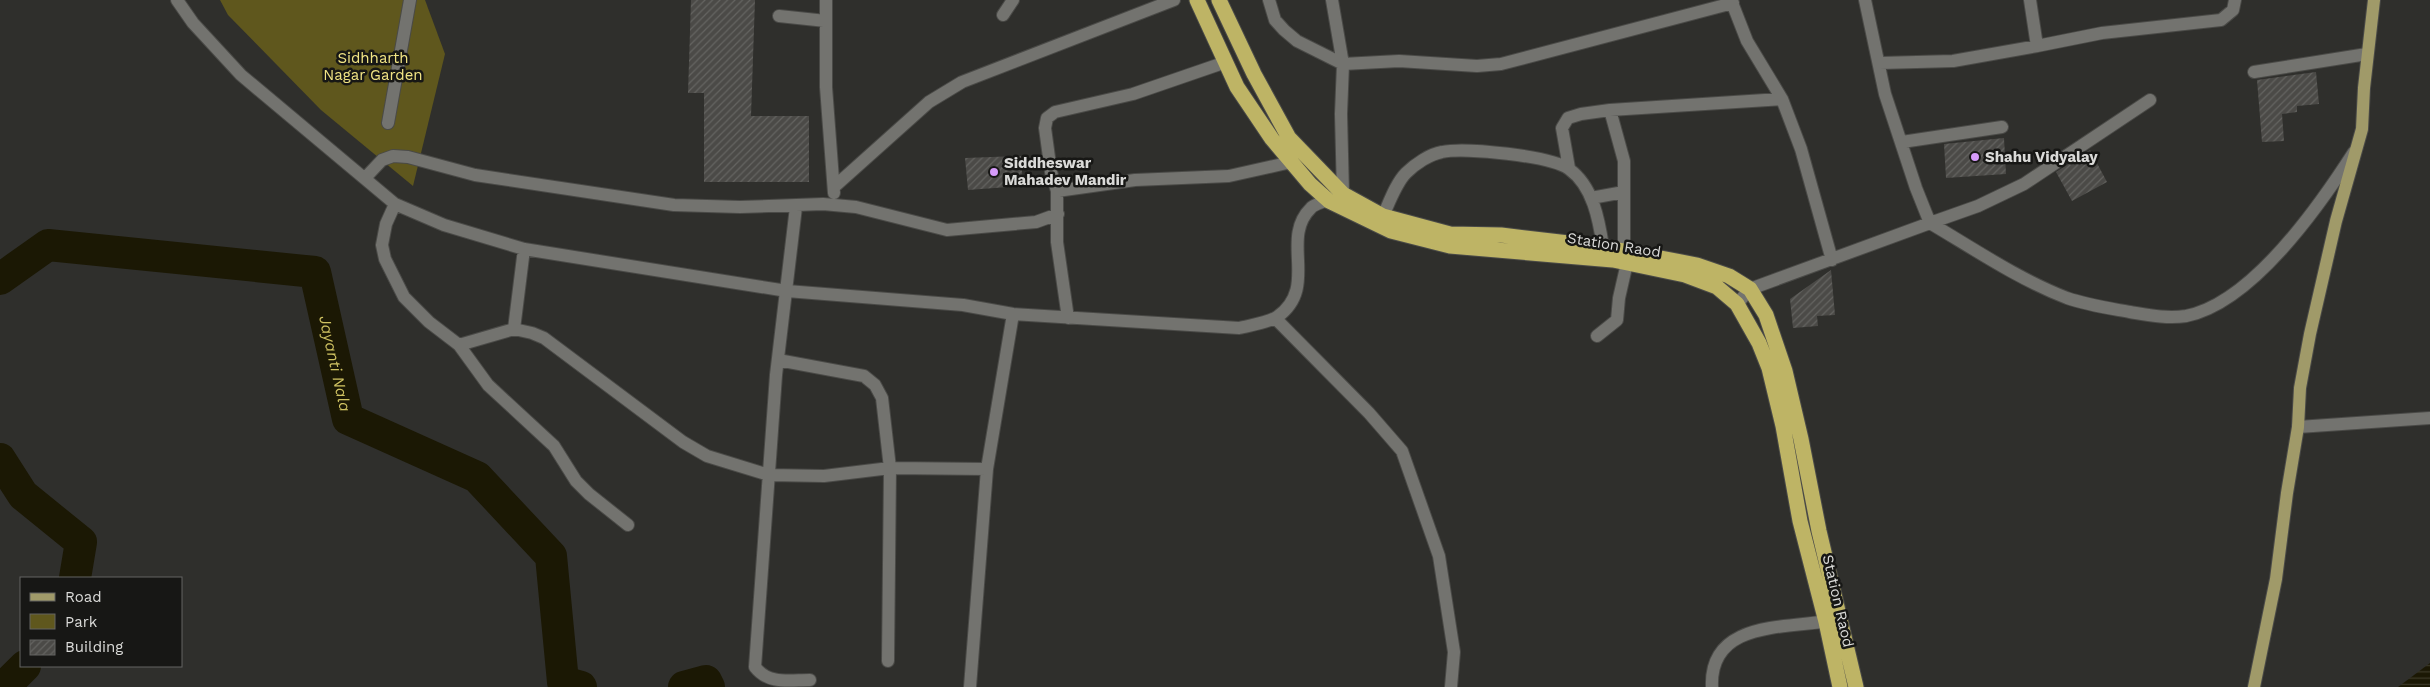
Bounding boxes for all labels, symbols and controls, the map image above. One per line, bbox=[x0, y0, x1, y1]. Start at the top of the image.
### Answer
park label: Sidhharth Nagar Garden bbox=[323, 49, 423, 84]
place label: Shahu Vidyalay bbox=[1985, 148, 2098, 166]
marker: Shahu Vidyalay bbox=[1969, 151, 1981, 163]
place label: Siddheswar Mahadev Mandir bbox=[1004, 154, 1127, 189]
marker: Siddheswar Mahadev Mandir bbox=[988, 166, 1000, 178]
street label: Station Raod bbox=[1566, 229, 1662, 261]
water label: Jayanti Nala bbox=[316, 314, 356, 414]
street label: Station Raod bbox=[1819, 553, 1857, 649]
legend bbox=[20, 577, 182, 667]
text: Road bbox=[65, 588, 102, 606]
text: Park bbox=[65, 613, 98, 631]
text: Building bbox=[65, 638, 123, 656]

